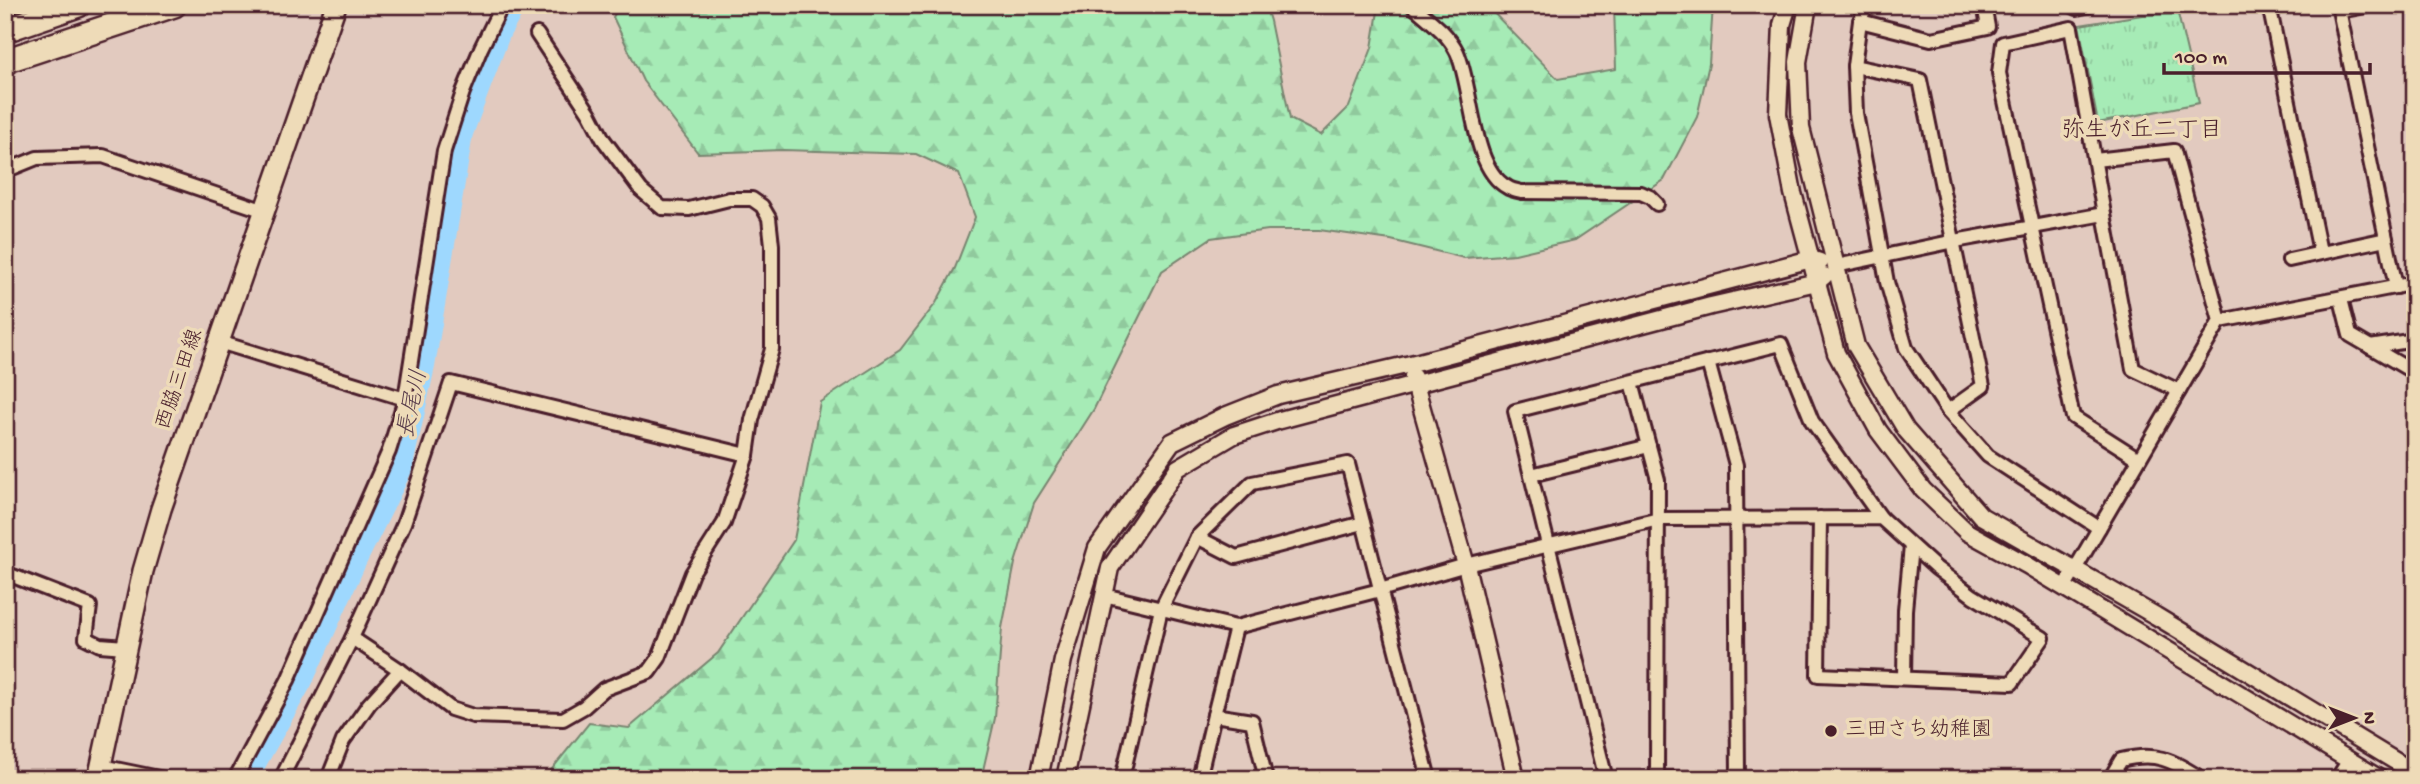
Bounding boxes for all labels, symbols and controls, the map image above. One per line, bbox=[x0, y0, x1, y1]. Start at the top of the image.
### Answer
scale bar bbox=[2164, 32, 2371, 76]
text: 100 m bbox=[2174, 47, 2227, 72]
district label: 弥生が丘二丁目 bbox=[2062, 117, 2223, 145]
street label: 西脇三田線 bbox=[151, 326, 210, 434]
water label: 長尾川 bbox=[394, 367, 434, 441]
north arrow bbox=[2318, 682, 2388, 752]
text: N bbox=[2356, 712, 2379, 724]
place label: 三田さち幼稚園 bbox=[1845, 718, 1992, 744]
marker: 三田さち幼稚園 bbox=[1823, 723, 1839, 739]

